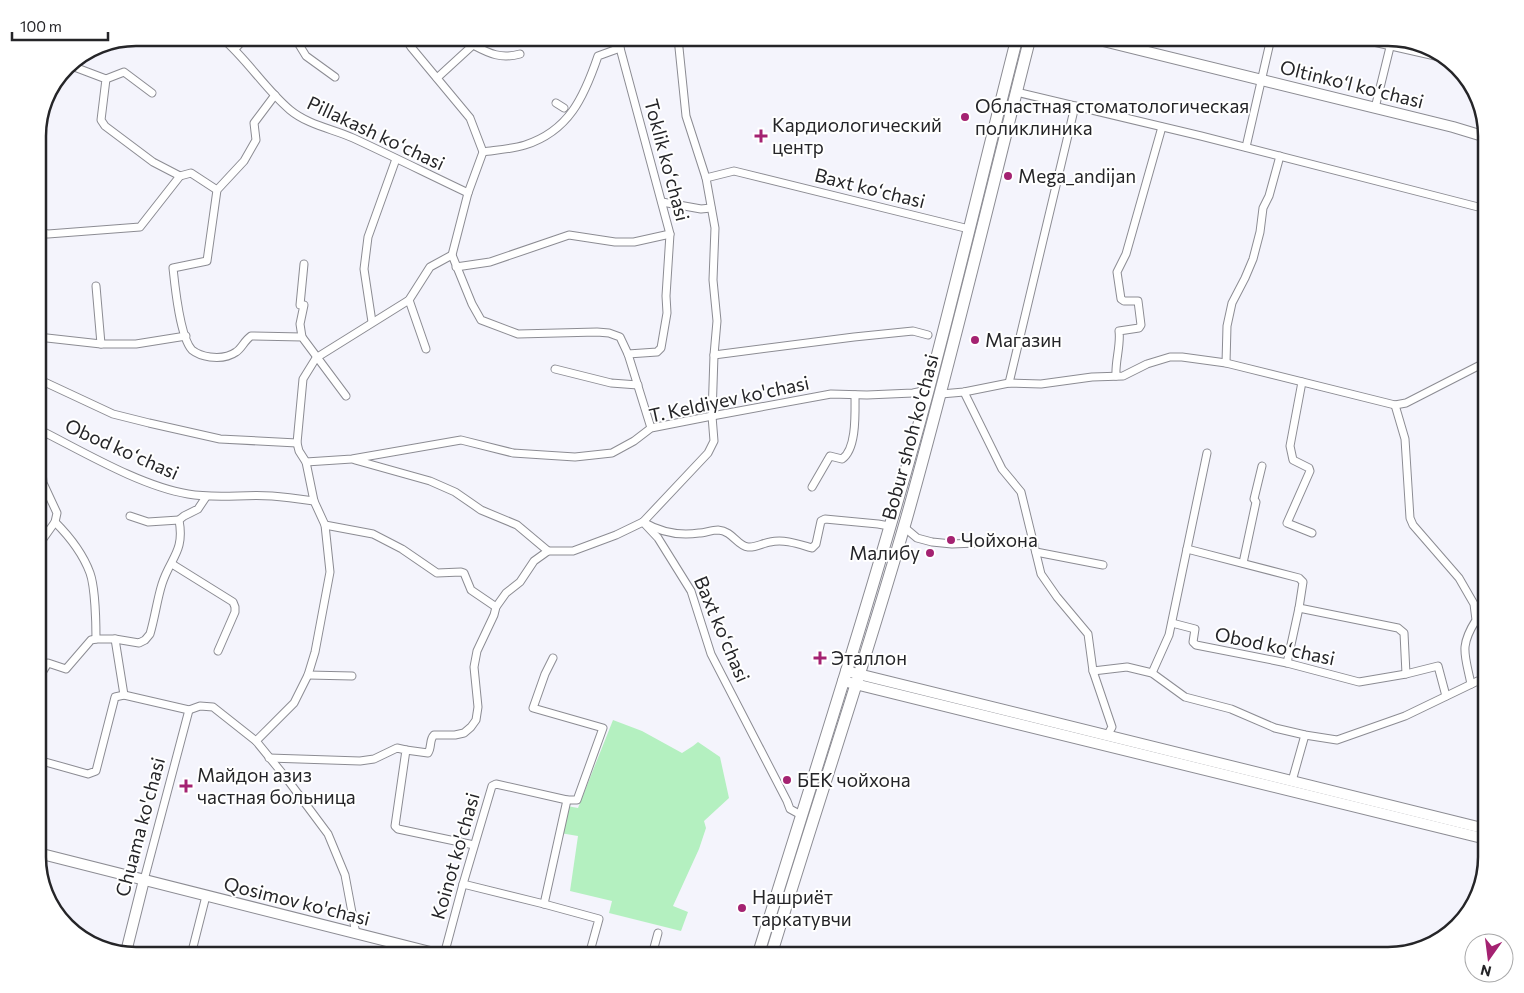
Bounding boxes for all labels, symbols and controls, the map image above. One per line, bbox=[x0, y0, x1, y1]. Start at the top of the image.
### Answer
scale bar bbox=[12, 10, 109, 42]
text: 100 m bbox=[20, 17, 62, 35]
street label: Oltinkoʻl koʻchasi bbox=[1278, 55, 1426, 112]
street label: Pillakash koʻchasi bbox=[304, 91, 449, 174]
place label: Областная стоматологическая поликлиника bbox=[975, 94, 1249, 139]
street label: Toklik koʻchasi bbox=[640, 96, 695, 223]
marker: Областная стоматологическая поликлиника bbox=[959, 111, 971, 123]
place label: Кардиологический центр bbox=[772, 113, 942, 158]
marker: Кардиологический центр bbox=[754, 129, 768, 143]
street label: Baxt koʻchasi bbox=[812, 163, 928, 212]
place label: Mega_andijan bbox=[1018, 164, 1136, 187]
marker: Mega_andijan bbox=[1002, 170, 1014, 182]
place label: Магазин bbox=[985, 328, 1062, 351]
marker: Магазин bbox=[969, 334, 981, 346]
street label: Bobur shoh ko'chasi bbox=[876, 351, 943, 522]
street label: T. Keldiyev ko'chasi bbox=[647, 370, 811, 427]
street label: Obod koʻchasi bbox=[62, 413, 183, 484]
place label: Чойхона bbox=[961, 528, 1038, 551]
marker: Чойхона bbox=[945, 534, 957, 546]
place label: Малибу bbox=[849, 541, 920, 564]
marker: Малибу bbox=[924, 547, 936, 559]
street label: Baxt koʻchasi bbox=[690, 572, 755, 685]
street label: Obod koʻchasi bbox=[1213, 622, 1337, 669]
place label: Эталлон bbox=[831, 646, 907, 669]
marker: Эталлон bbox=[813, 651, 827, 665]
street label: Chuama ko'chasi bbox=[110, 755, 169, 899]
place label: Майдон азиз частная больница bbox=[197, 763, 356, 808]
place label: БЕК чойхона bbox=[797, 768, 911, 791]
marker: БЕК чойхона bbox=[781, 774, 793, 786]
marker: Майдон азиз частная больница bbox=[179, 779, 193, 793]
street label: Koinot ko'chasi bbox=[425, 790, 484, 922]
street label: Qosimov ko'chasi bbox=[222, 871, 373, 930]
place label: Нашриёт таркатувчи bbox=[752, 885, 852, 930]
marker: Нашриёт таркатувчи bbox=[736, 902, 748, 914]
north arrow bbox=[1464, 933, 1514, 983]
text: N bbox=[1479, 962, 1493, 981]

